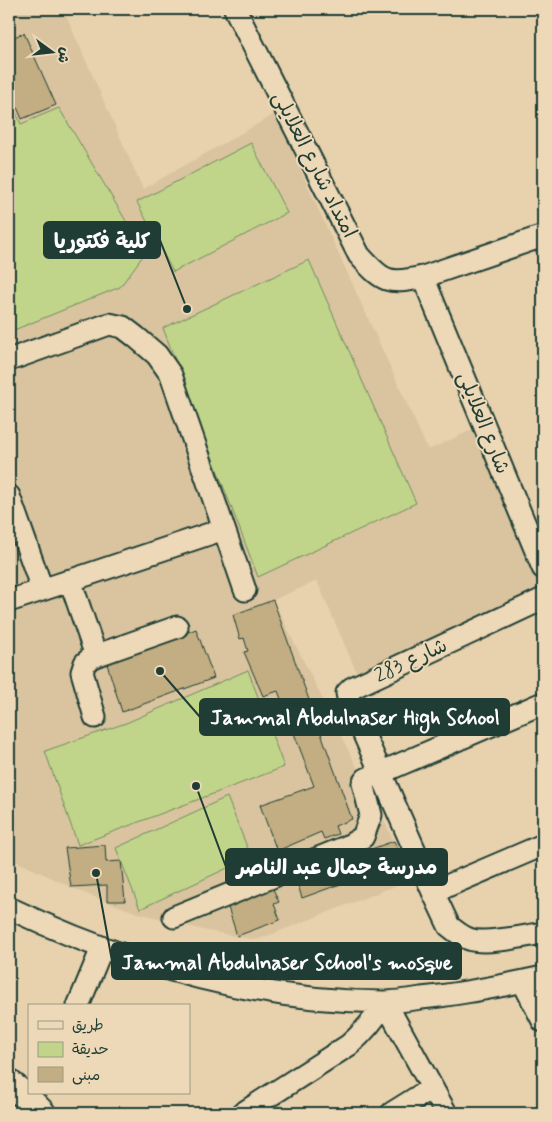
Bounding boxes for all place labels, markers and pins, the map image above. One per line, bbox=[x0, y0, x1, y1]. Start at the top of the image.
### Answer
callout: كلية فكتوريا bbox=[44, 222, 160, 258]
callout: Jammal Abdulnaser High School bbox=[200, 699, 509, 735]
callout: مدرسة جمال عبد الناصر bbox=[226, 849, 447, 885]
callout: Jammal Abdulnaser School's mosque bbox=[112, 943, 461, 979]

